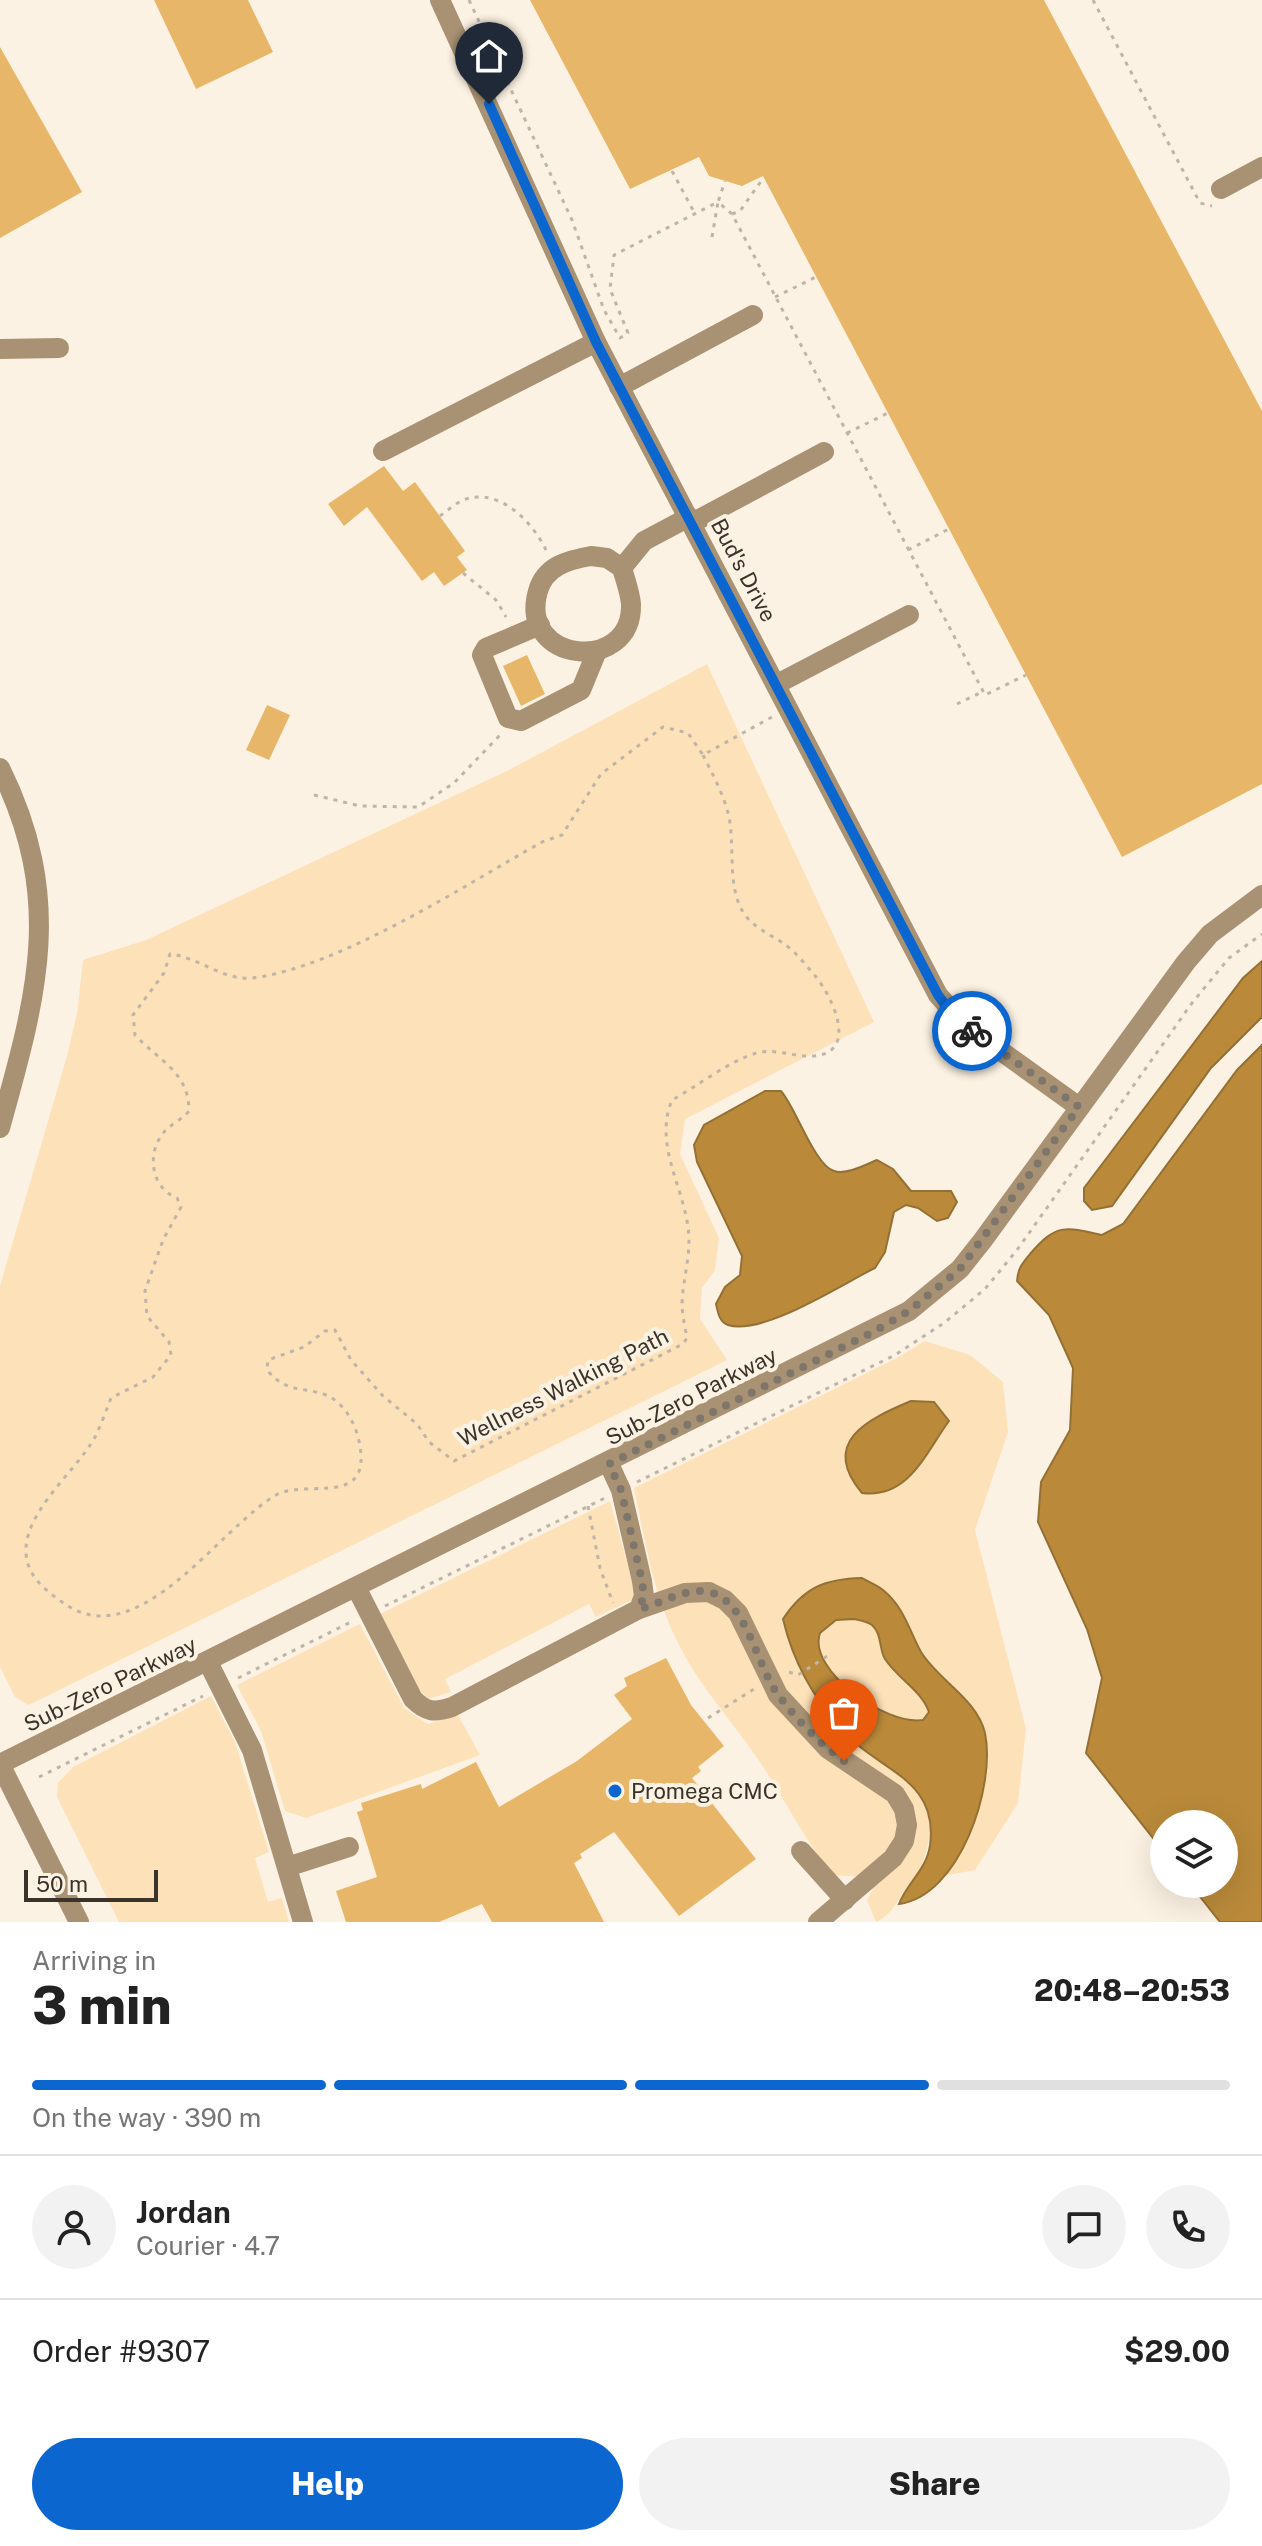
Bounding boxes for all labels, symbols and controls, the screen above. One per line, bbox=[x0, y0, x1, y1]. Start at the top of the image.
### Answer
pin bbox=[455, 22, 523, 104]
icon: home bbox=[467, 34, 511, 78]
street label: Bud's Drive bbox=[706, 514, 782, 626]
courier bbox=[932, 991, 1012, 1071]
icon: bike bbox=[950, 1009, 994, 1053]
street label: Wellness Walking Path bbox=[453, 1323, 673, 1451]
street label: Sub-Zero Parkway bbox=[601, 1342, 781, 1450]
street label: Sub-Zero Parkway bbox=[20, 1631, 201, 1737]
pin bbox=[810, 1679, 878, 1761]
icon: bag bbox=[822, 1691, 866, 1735]
place label: Promega CMC bbox=[631, 1778, 778, 1804]
marker: Promega CMC bbox=[606, 1782, 624, 1800]
map controls bbox=[1150, 1810, 1238, 1898]
button: layers bbox=[1150, 1810, 1238, 1898]
scale bar bbox=[24, 1866, 158, 1902]
text: 50 m bbox=[36, 1871, 88, 1897]
text: Arriving in bbox=[32, 1945, 156, 1976]
text: 20:48–20:53 bbox=[1034, 1972, 1230, 2008]
text: 3 min bbox=[32, 1975, 172, 2036]
text: On the way · 390 m bbox=[32, 2102, 261, 2133]
button: person bbox=[32, 2185, 116, 2269]
button: chat bbox=[1042, 2185, 1126, 2269]
button: phone bbox=[1146, 2185, 1230, 2269]
text: Jordan bbox=[136, 2194, 231, 2230]
text: Courier · 4.7 bbox=[136, 2230, 280, 2261]
text: Order #9307 bbox=[32, 2333, 210, 2369]
text: $29.00 bbox=[1124, 2333, 1230, 2369]
button: Help bbox=[32, 2438, 623, 2530]
button: Share bbox=[639, 2438, 1230, 2530]

